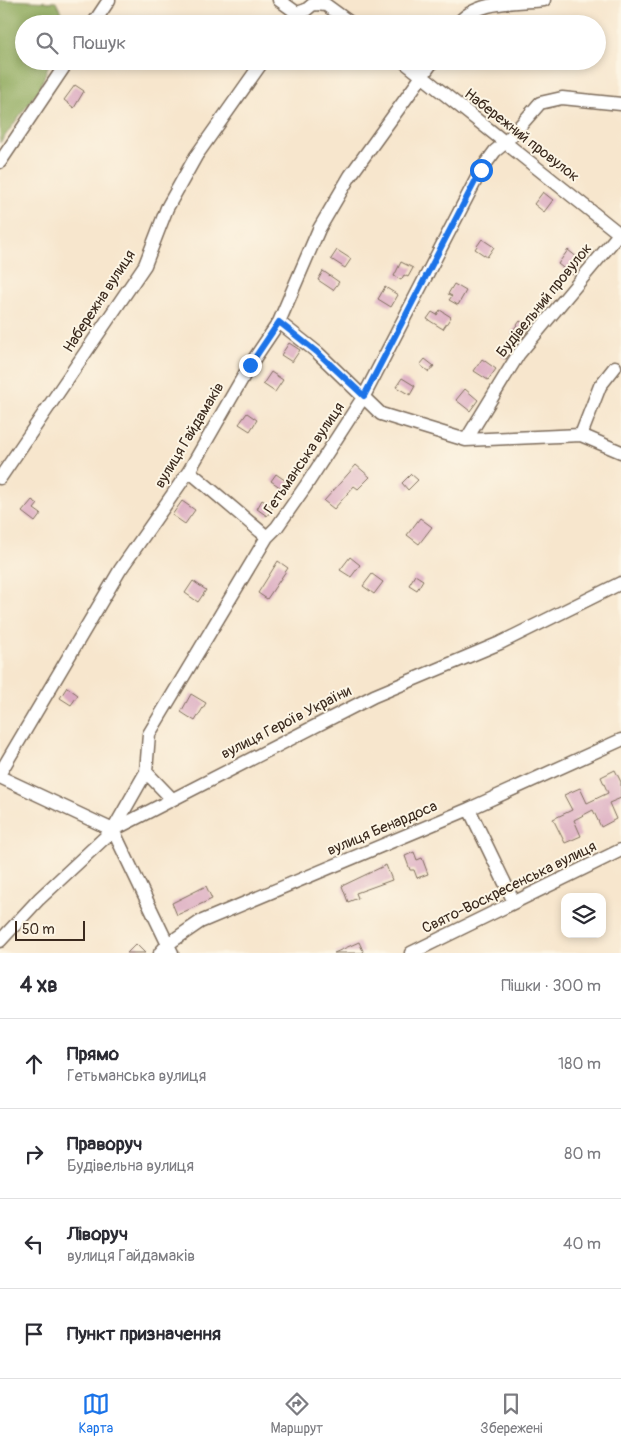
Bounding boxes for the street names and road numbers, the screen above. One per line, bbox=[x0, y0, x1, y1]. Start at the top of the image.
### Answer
street label: Набережний провулок bbox=[460, 85, 583, 186]
street label: Будівельний провулок bbox=[492, 239, 596, 361]
street label: Набережна вулиця bbox=[59, 246, 140, 356]
street label: вулиця Гайдамаків bbox=[150, 379, 228, 492]
street label: Гетьманська вулиця bbox=[260, 399, 349, 518]
street label: вулиця Героїв України bbox=[218, 681, 355, 763]
street label: вулиця Бенардоса bbox=[324, 797, 440, 860]
street label: Свято-Воскресенська вулиця bbox=[419, 837, 600, 938]

